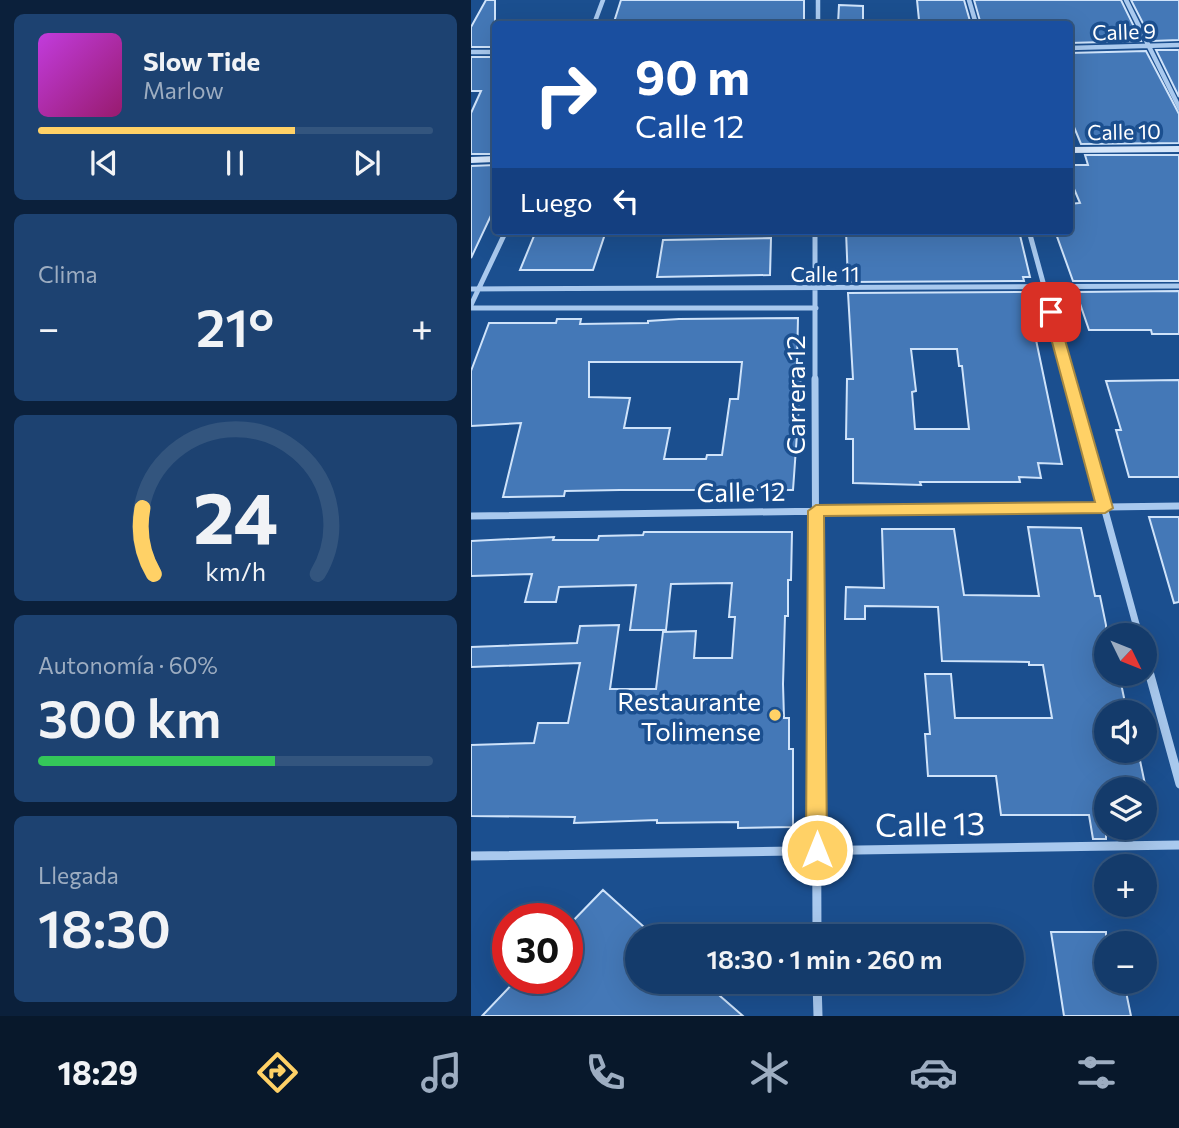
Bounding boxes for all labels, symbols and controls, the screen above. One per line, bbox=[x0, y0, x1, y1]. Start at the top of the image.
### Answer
street label: Calle 9 bbox=[1092, 17, 1156, 45]
text: Slow Tide bbox=[143, 45, 260, 76]
text: 90 m bbox=[635, 45, 750, 105]
icon: right bbox=[520, 49, 611, 140]
text: Marlow bbox=[143, 76, 224, 104]
text: Calle 12 bbox=[635, 105, 744, 145]
street label: Calle 10 bbox=[1087, 118, 1161, 144]
icon: previous bbox=[85, 144, 123, 182]
icon: pause bbox=[216, 144, 254, 182]
icon: next bbox=[348, 144, 386, 182]
icon: left bbox=[607, 182, 645, 220]
text: Luego bbox=[520, 186, 593, 217]
text: Clima bbox=[38, 260, 98, 288]
street label: Calle 11 bbox=[790, 261, 860, 286]
pin bbox=[1021, 282, 1081, 342]
icon: arrive bbox=[1032, 293, 1070, 331]
text: 21° bbox=[196, 294, 274, 358]
text: − bbox=[38, 303, 60, 350]
text: + bbox=[411, 303, 433, 350]
street label: Carrera 12 bbox=[779, 335, 810, 455]
text: 24 bbox=[193, 470, 278, 559]
street label: Calle 12 bbox=[696, 475, 786, 507]
text: km/h bbox=[205, 556, 266, 586]
north arrow bbox=[1094, 623, 1157, 686]
map controls bbox=[1094, 623, 1157, 994]
text: Autonomía · 60% bbox=[38, 651, 218, 679]
text: 300 km bbox=[38, 685, 221, 749]
place label: Restaurante Tolimense bbox=[617, 685, 761, 746]
button: sound bbox=[1094, 700, 1157, 763]
marker: Restaurante Tolimense bbox=[767, 707, 783, 723]
button: layers bbox=[1094, 777, 1157, 840]
street label: Calle 13 bbox=[875, 802, 985, 844]
position arrow bbox=[780, 813, 854, 887]
button: + bbox=[1094, 854, 1157, 917]
text: Llegada bbox=[38, 861, 119, 889]
text: 18:30 bbox=[38, 895, 171, 959]
speed limit sign: 30 bbox=[492, 903, 583, 994]
button: − bbox=[1094, 931, 1157, 994]
text: 18:30 · 1 min · 260 m bbox=[706, 943, 943, 974]
icon: directions bbox=[253, 1048, 302, 1097]
icon: music bbox=[417, 1048, 466, 1097]
icon: phone bbox=[581, 1048, 630, 1097]
icon: climate bbox=[745, 1048, 794, 1097]
icon: car bbox=[909, 1048, 958, 1097]
icon: filters bbox=[1072, 1048, 1121, 1097]
text: 18:29 bbox=[57, 1052, 138, 1092]

